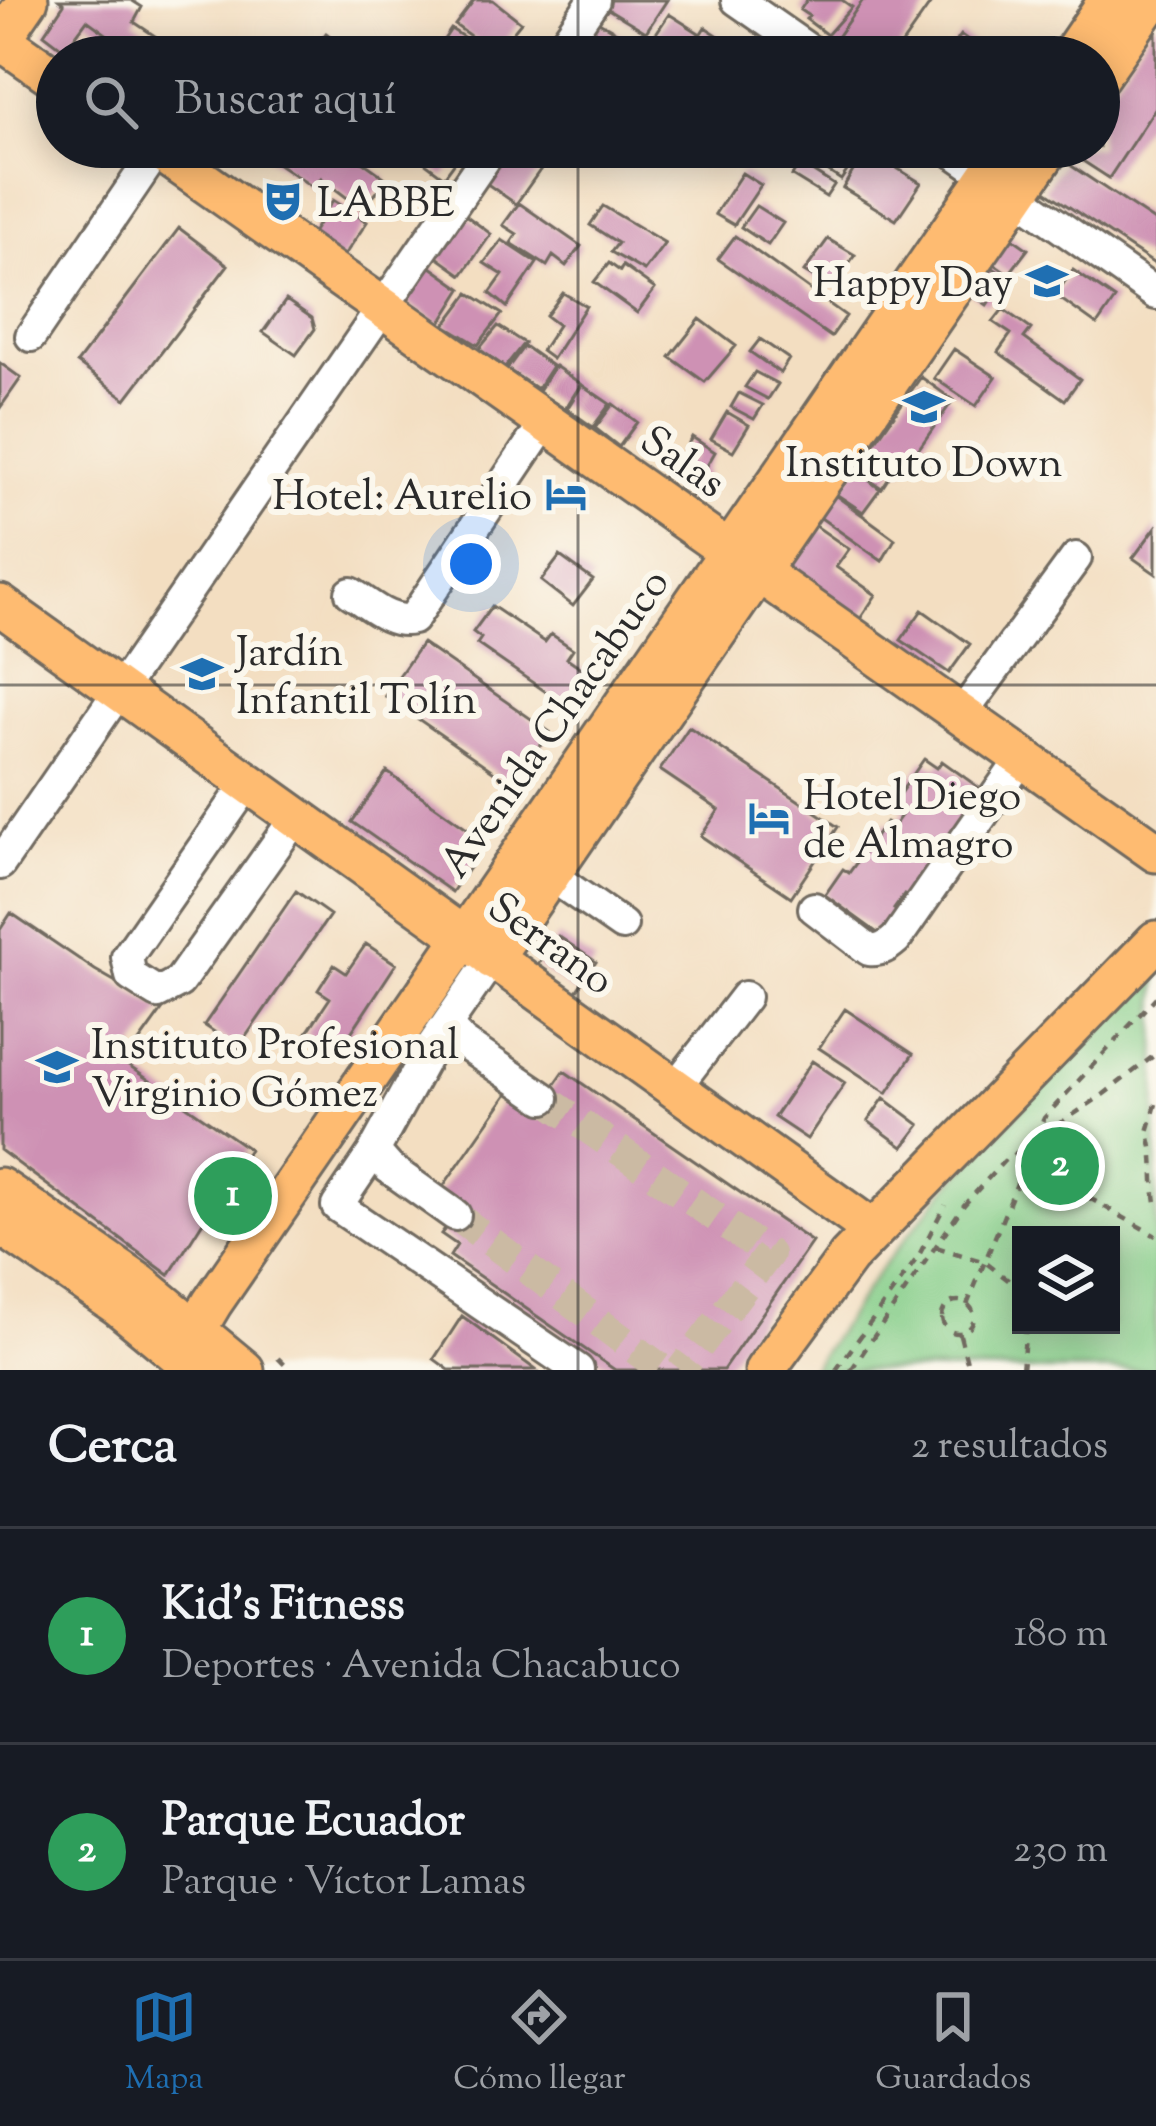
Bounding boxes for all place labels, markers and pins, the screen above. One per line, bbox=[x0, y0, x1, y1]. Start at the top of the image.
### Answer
place label: LABBE bbox=[317, 176, 455, 236]
theatre icon: LABBE bbox=[260, 178, 306, 224]
place label: Happy Day bbox=[813, 256, 1013, 316]
school or university icon: Happy Day bbox=[1024, 258, 1070, 304]
school or university icon: Instituto Down bbox=[901, 384, 947, 430]
place label: Instituto Down bbox=[785, 436, 1063, 496]
place label: Hotel: Aurelio bbox=[272, 469, 532, 529]
hotel icon: Hotel: Aurelio bbox=[543, 471, 589, 517]
place label: Jardín Infantil Tolín bbox=[234, 625, 477, 733]
school or university icon: Jardín Infantil Tolín bbox=[179, 651, 225, 697]
place label: Hotel Diego de Almagro bbox=[803, 769, 1021, 877]
hotel icon: Hotel Diego de Almagro bbox=[746, 795, 792, 841]
place label: Instituto Profesional Virginio Gómez bbox=[91, 1018, 459, 1126]
school or university icon: Instituto Profesional Virginio Gómez bbox=[34, 1044, 80, 1090]
pin: 2 bbox=[1021, 1121, 1099, 1211]
pin: 1 bbox=[194, 1151, 272, 1241]

